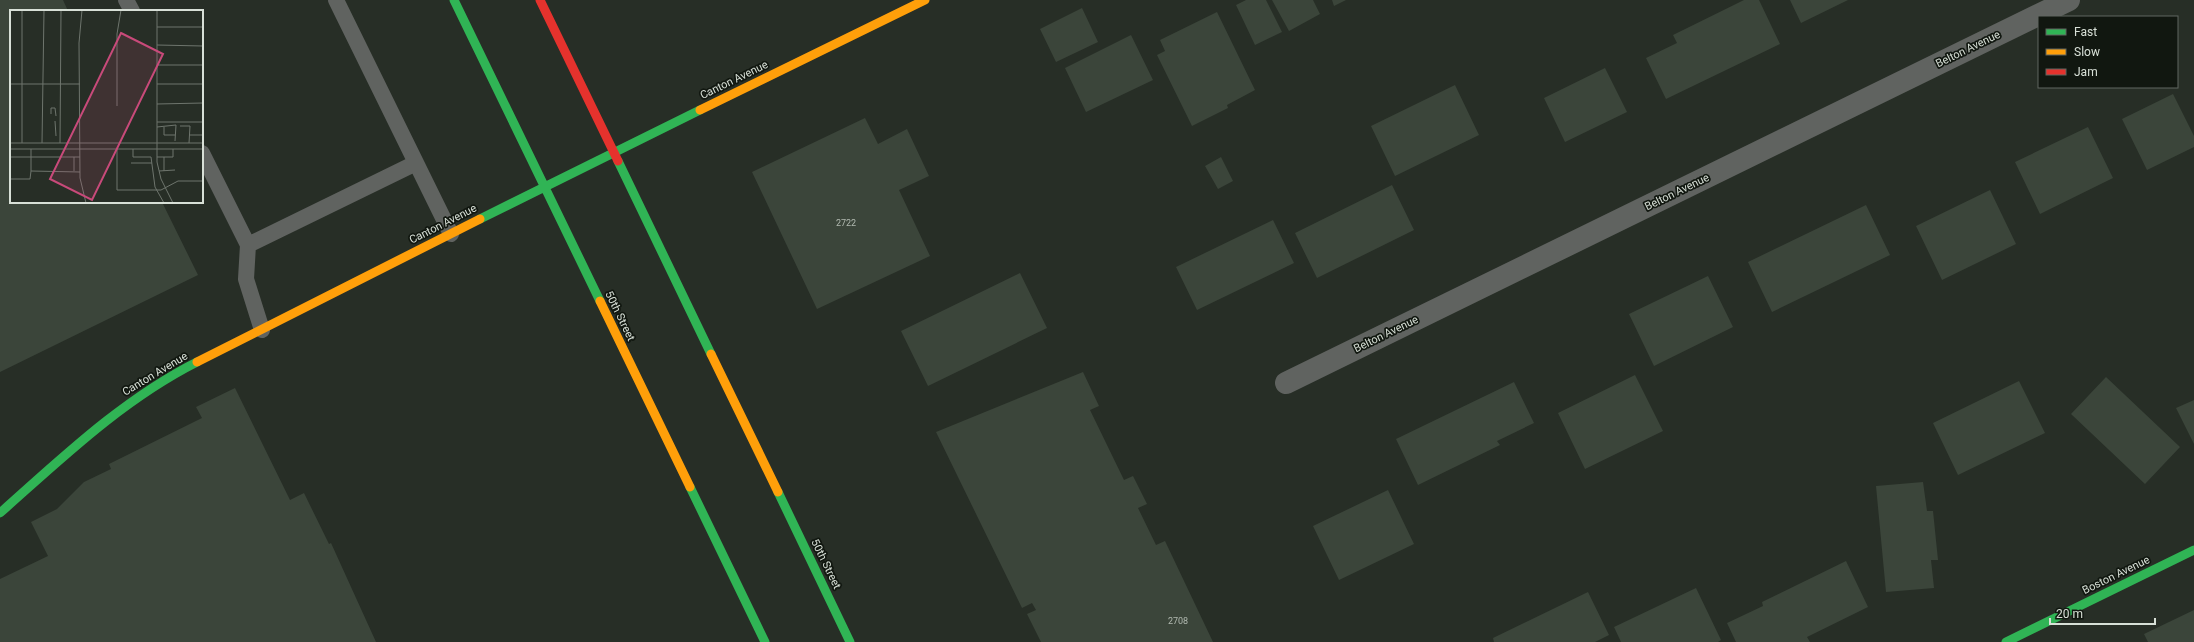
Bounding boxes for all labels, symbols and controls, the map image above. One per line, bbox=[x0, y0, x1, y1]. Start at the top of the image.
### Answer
inset map bbox=[10, 10, 203, 203]
legend bbox=[2038, 16, 2178, 88]
text: Fast bbox=[2074, 25, 2097, 39]
street label: Belton Avenue bbox=[1934, 28, 2002, 70]
text: Slow bbox=[2074, 45, 2100, 59]
street label: Canton Avenue bbox=[698, 58, 770, 102]
text: Jam bbox=[2074, 65, 2098, 79]
street label: Belton Avenue bbox=[1643, 171, 1711, 213]
street label: Canton Avenue bbox=[407, 201, 479, 247]
house number: 2722 bbox=[836, 218, 856, 228]
street label: 50th Street bbox=[602, 289, 638, 343]
street label: Belton Avenue bbox=[1352, 313, 1420, 355]
street label: Canton Avenue bbox=[120, 349, 190, 399]
street label: 50th Street bbox=[808, 537, 844, 591]
street label: Boston Avenue bbox=[2080, 553, 2152, 597]
scale bar bbox=[2050, 600, 2155, 626]
text: 20 m bbox=[2056, 607, 2083, 621]
house number: 2708 bbox=[1168, 616, 1188, 626]

